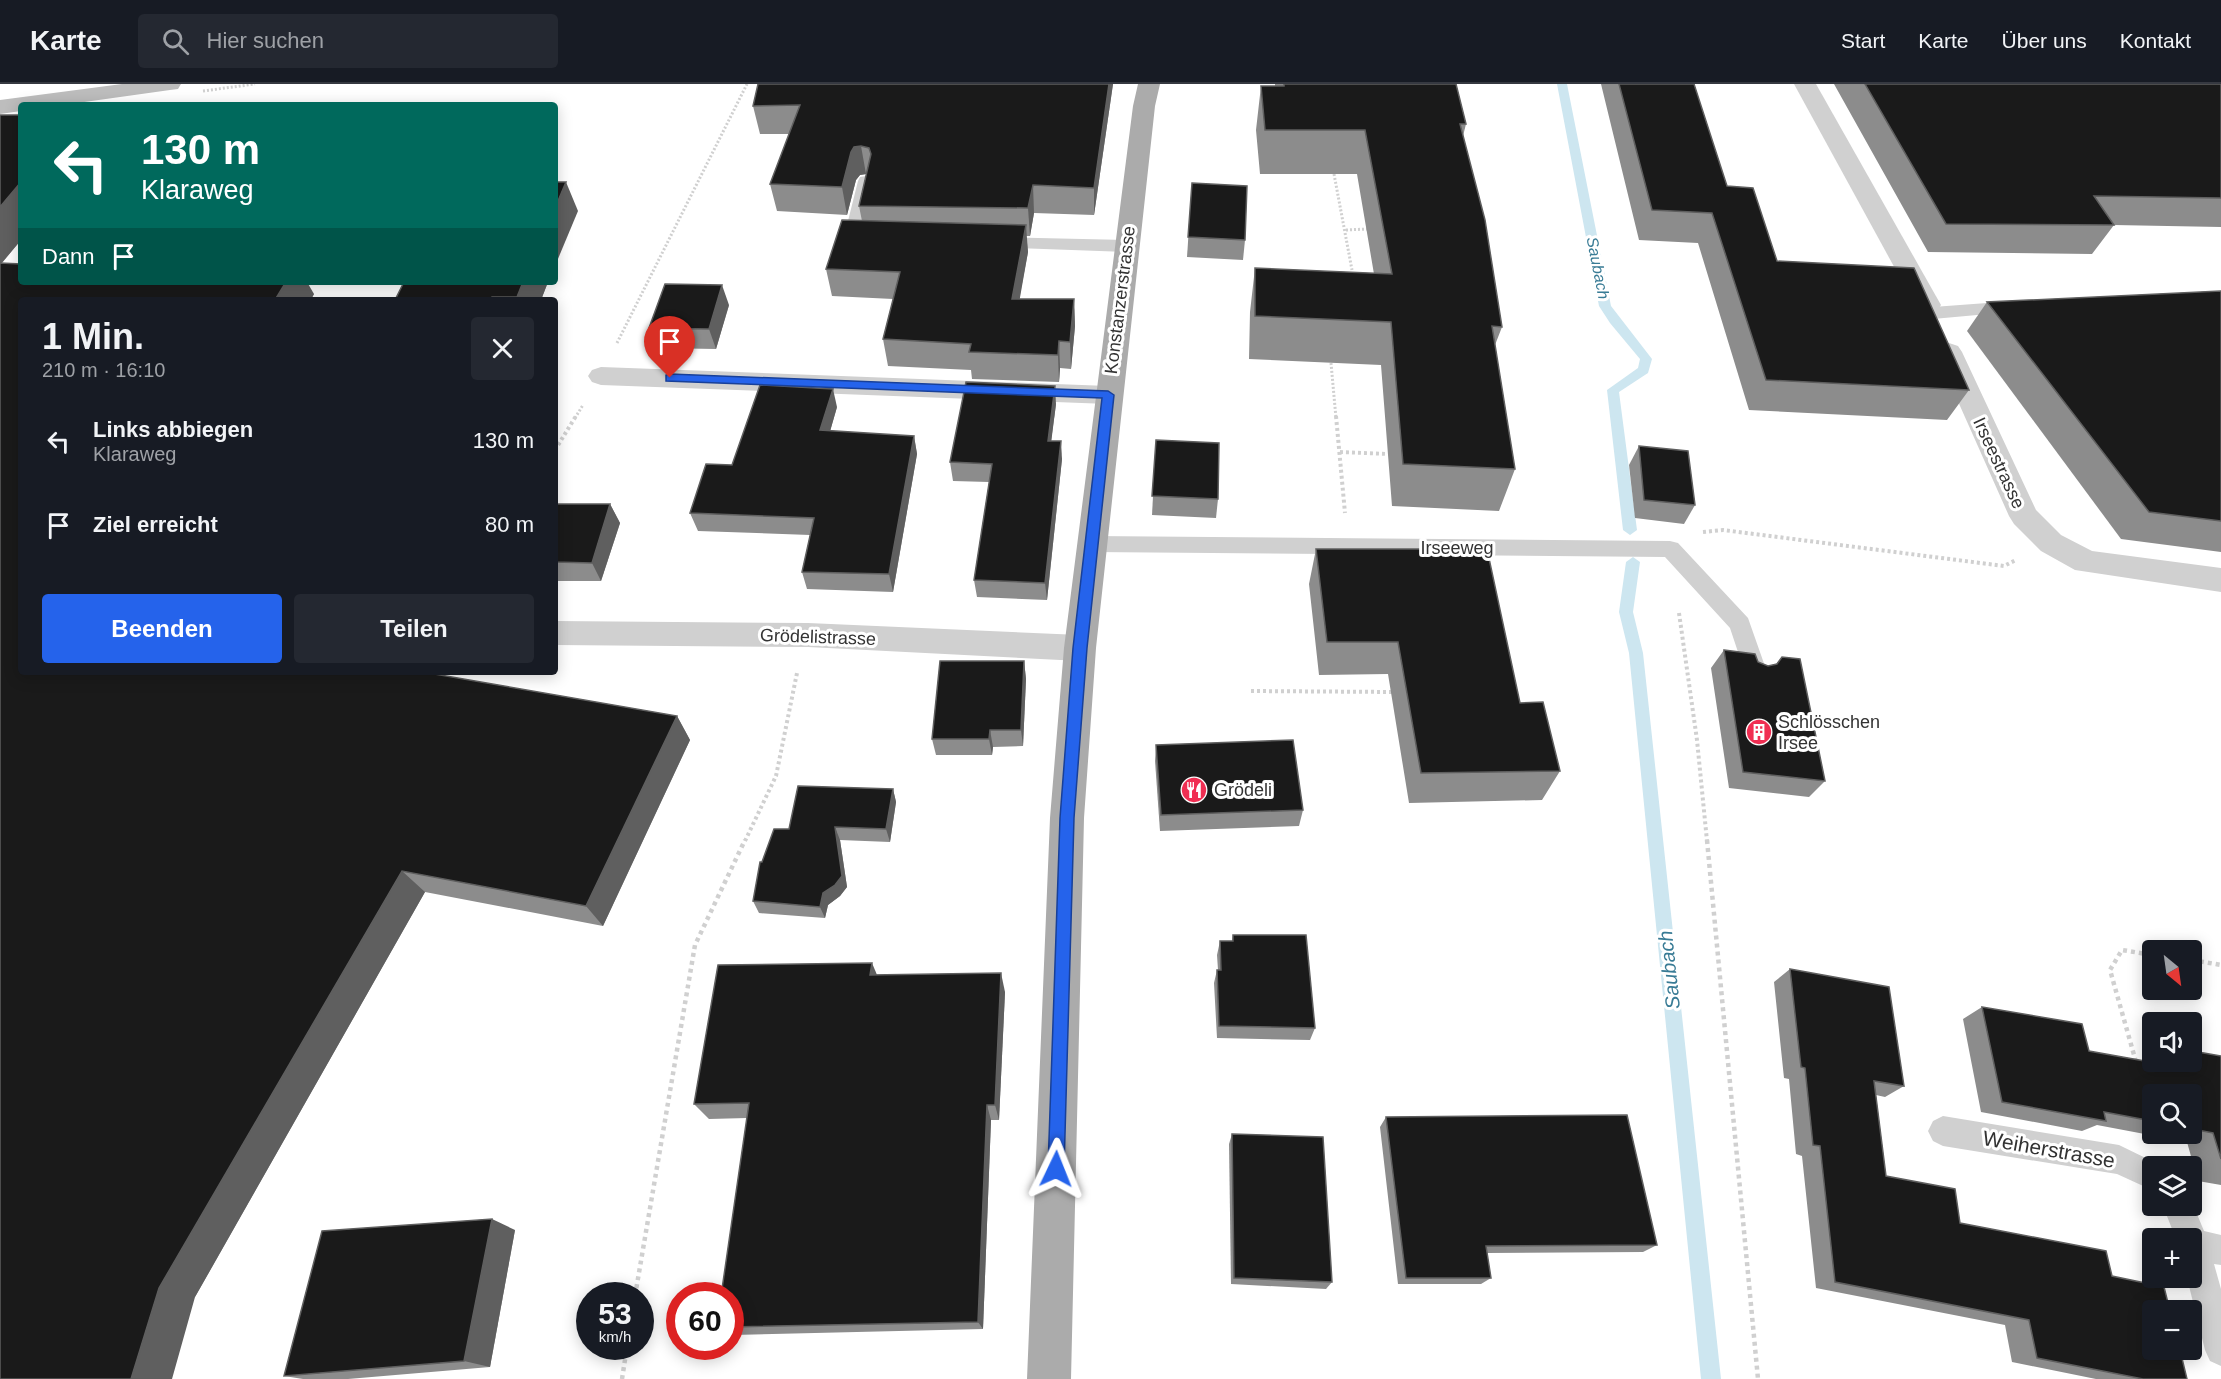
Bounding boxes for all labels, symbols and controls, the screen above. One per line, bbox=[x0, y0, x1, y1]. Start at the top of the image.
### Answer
search box bbox=[138, 14, 558, 68]
text: Karte bbox=[30, 25, 102, 56]
icon: search bbox=[159, 25, 192, 58]
text: Hier suchen bbox=[207, 28, 324, 53]
text: Start bbox=[1841, 29, 1885, 52]
text: Karte bbox=[1918, 29, 1969, 52]
text: Über uns bbox=[2002, 29, 2087, 52]
text: Kontakt bbox=[2120, 29, 2191, 52]
icon: left bbox=[42, 126, 120, 204]
text: 130 m bbox=[141, 126, 260, 173]
text: Klaraweg bbox=[141, 175, 254, 205]
street label: Konstanzerstrasse bbox=[1101, 225, 1139, 375]
water label: Saubach bbox=[1584, 235, 1612, 301]
icon: arrive bbox=[107, 240, 140, 273]
text: Dann bbox=[42, 244, 95, 269]
text: 1 Min. bbox=[42, 316, 144, 357]
pin bbox=[644, 316, 695, 378]
button: close bbox=[471, 317, 534, 380]
icon: arrive bbox=[653, 325, 686, 358]
text: 210 m · 16:10 bbox=[42, 359, 165, 381]
street label: Irseestrasse bbox=[1969, 414, 2029, 512]
text: Links abbiegen bbox=[93, 417, 253, 442]
icon: left bbox=[42, 425, 75, 458]
text: 130 m bbox=[473, 428, 534, 453]
text: Klaraweg bbox=[93, 443, 176, 465]
icon: arrive bbox=[42, 509, 75, 542]
text: Ziel erreicht bbox=[93, 512, 218, 537]
text: 80 m bbox=[485, 512, 534, 537]
street label: Irseeweg bbox=[1420, 538, 1494, 558]
button: Beenden bbox=[42, 594, 282, 663]
button: Teilen bbox=[294, 594, 534, 663]
street label: Grödelistrasse bbox=[760, 625, 876, 649]
place label: Schlösschen Irsee bbox=[1778, 712, 1880, 753]
building icon: Schlösschen Irsee bbox=[1744, 717, 1774, 747]
restaurant icon: Grödeli bbox=[1179, 775, 1209, 805]
place label: Grödeli bbox=[1214, 780, 1272, 800]
water label: Saubach bbox=[1654, 930, 1684, 1010]
north arrow bbox=[2142, 940, 2202, 1000]
map controls bbox=[2142, 940, 2202, 1360]
button: sound bbox=[2142, 1012, 2202, 1072]
button: search bbox=[2142, 1084, 2202, 1144]
street label: Weiherstrasse bbox=[1981, 1126, 2117, 1172]
position arrow bbox=[1024, 1137, 1088, 1201]
button: layers bbox=[2142, 1156, 2202, 1216]
button: + bbox=[2142, 1228, 2202, 1288]
speed limit sign: 60 bbox=[666, 1282, 744, 1360]
text: 53 bbox=[598, 1297, 632, 1330]
button: − bbox=[2142, 1300, 2202, 1360]
text: km/h bbox=[599, 1328, 631, 1345]

